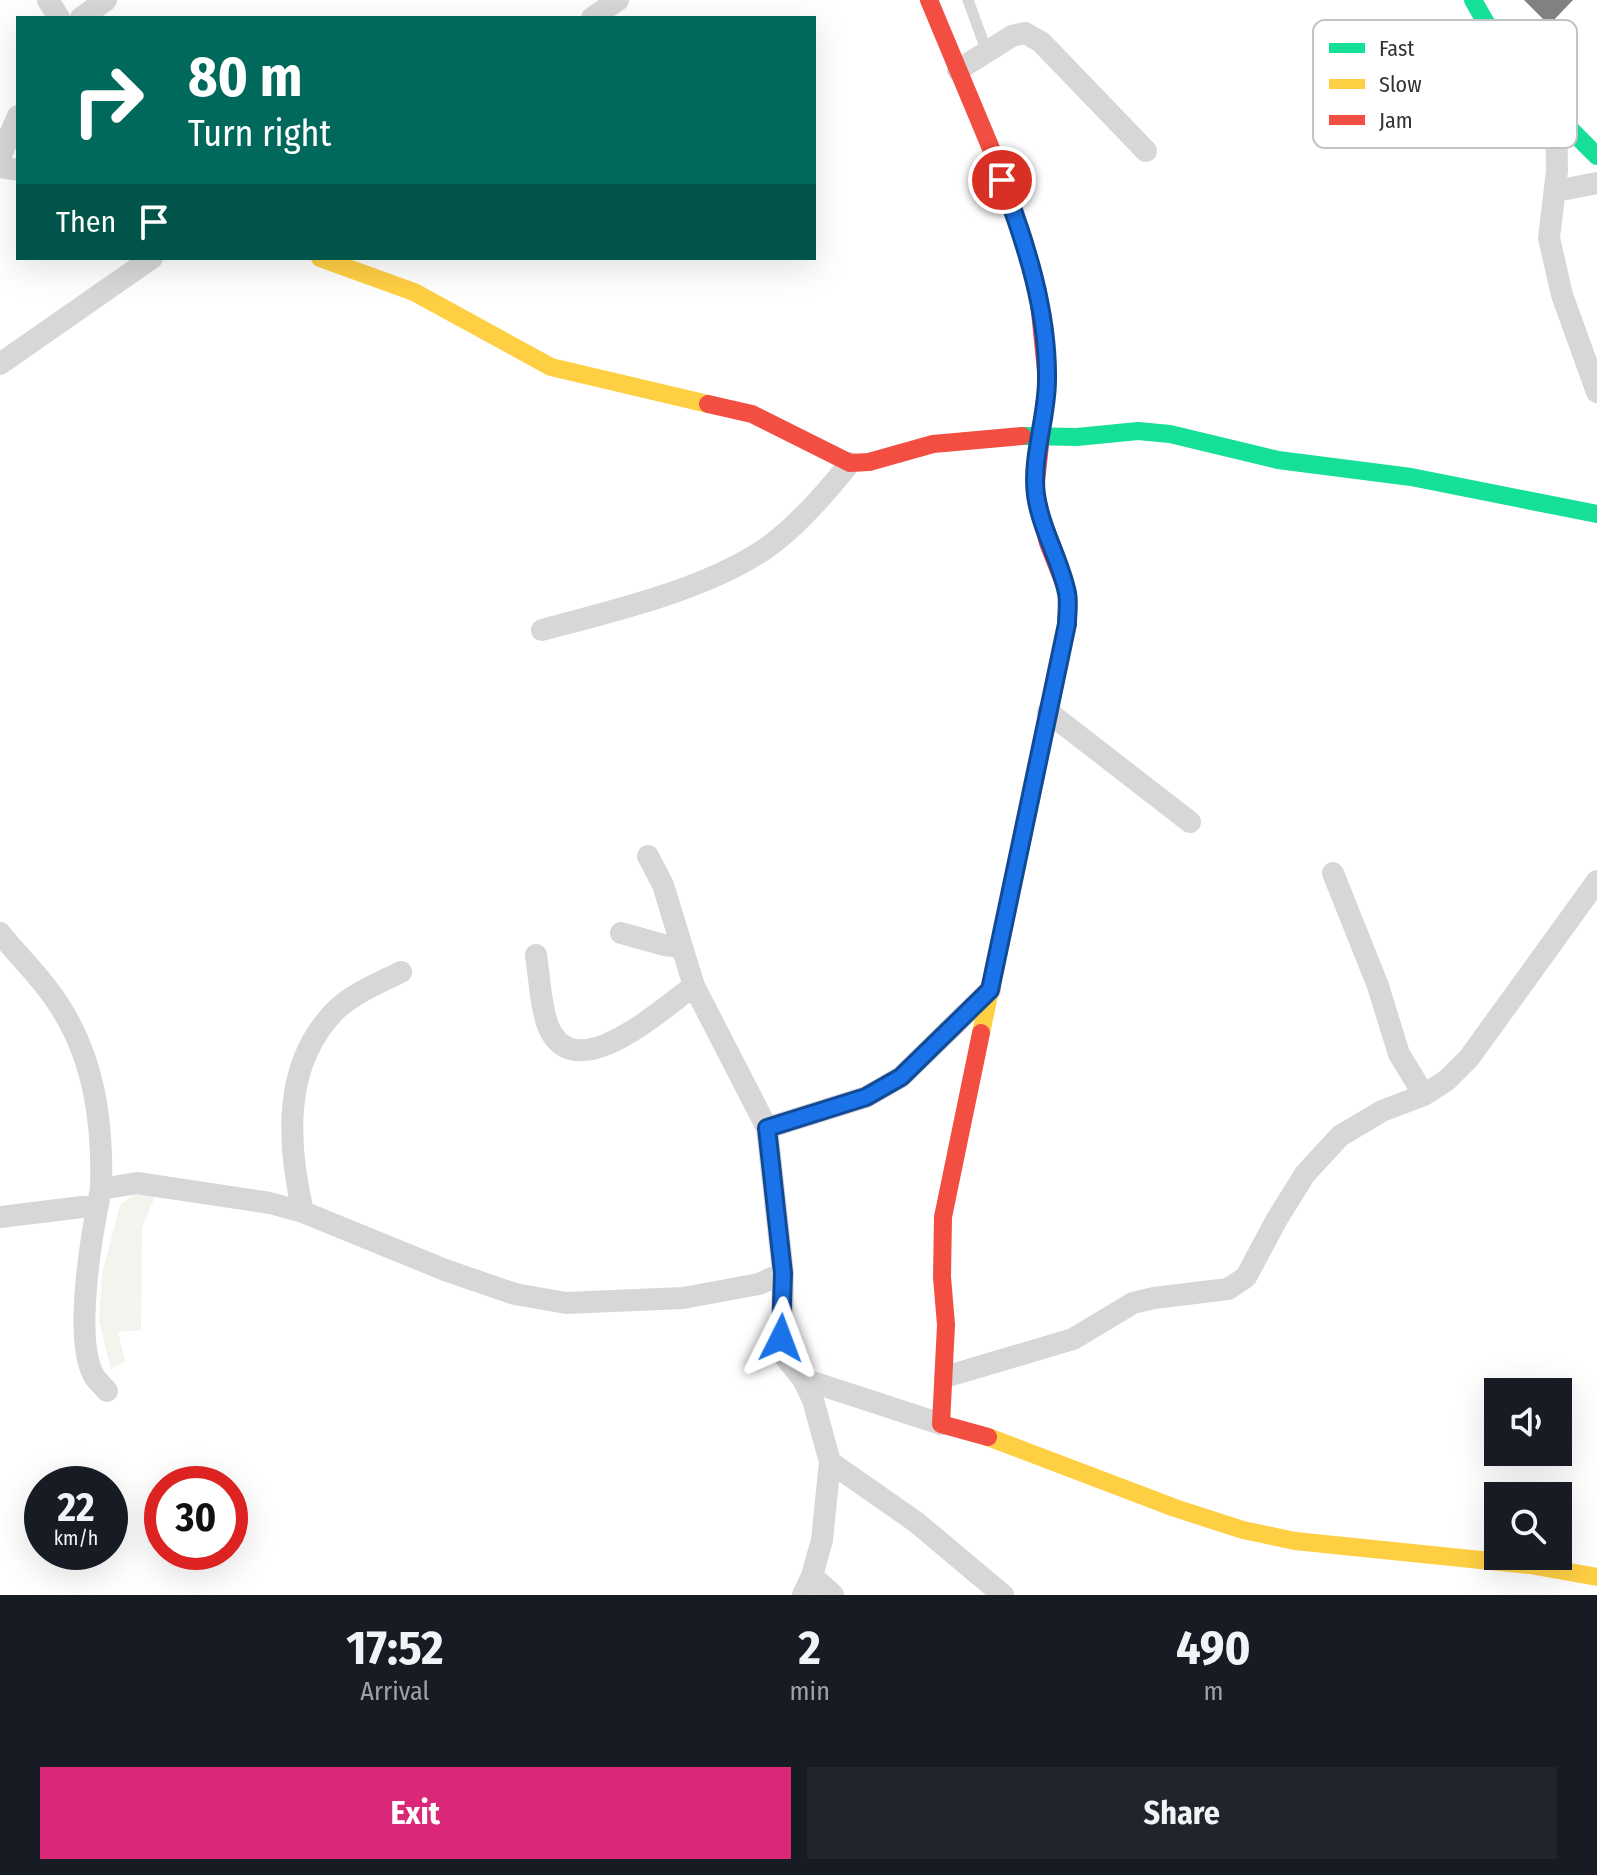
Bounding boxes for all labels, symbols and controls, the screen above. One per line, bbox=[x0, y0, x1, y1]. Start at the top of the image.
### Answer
legend bbox=[1313, 20, 1577, 148]
text: Fast bbox=[1379, 35, 1415, 62]
text: 80 m bbox=[188, 44, 303, 111]
icon: right bbox=[56, 48, 160, 152]
text: Slow bbox=[1379, 71, 1422, 98]
text: Jam bbox=[1379, 107, 1413, 134]
text: Turn right bbox=[188, 112, 331, 156]
pin bbox=[968, 146, 1036, 214]
icon: arrive bbox=[980, 158, 1024, 202]
icon: arrive bbox=[132, 200, 176, 244]
text: Then bbox=[56, 204, 116, 240]
position arrow bbox=[739, 1296, 823, 1380]
map controls bbox=[1484, 1378, 1572, 1570]
button: sound bbox=[1484, 1378, 1572, 1466]
speed limit sign: 30 bbox=[144, 1466, 248, 1570]
button: search bbox=[1484, 1482, 1572, 1570]
text: 22 bbox=[57, 1484, 95, 1532]
text: km/h bbox=[54, 1526, 98, 1550]
text: 17:52 bbox=[346, 1619, 443, 1677]
text: 2 bbox=[799, 1619, 821, 1677]
text: 490 bbox=[1176, 1619, 1251, 1677]
text: Arrival bbox=[360, 1676, 429, 1707]
text: min bbox=[790, 1676, 830, 1707]
text: m bbox=[1203, 1676, 1223, 1707]
button: Exit bbox=[40, 1767, 791, 1859]
button: Share bbox=[807, 1767, 1557, 1859]

